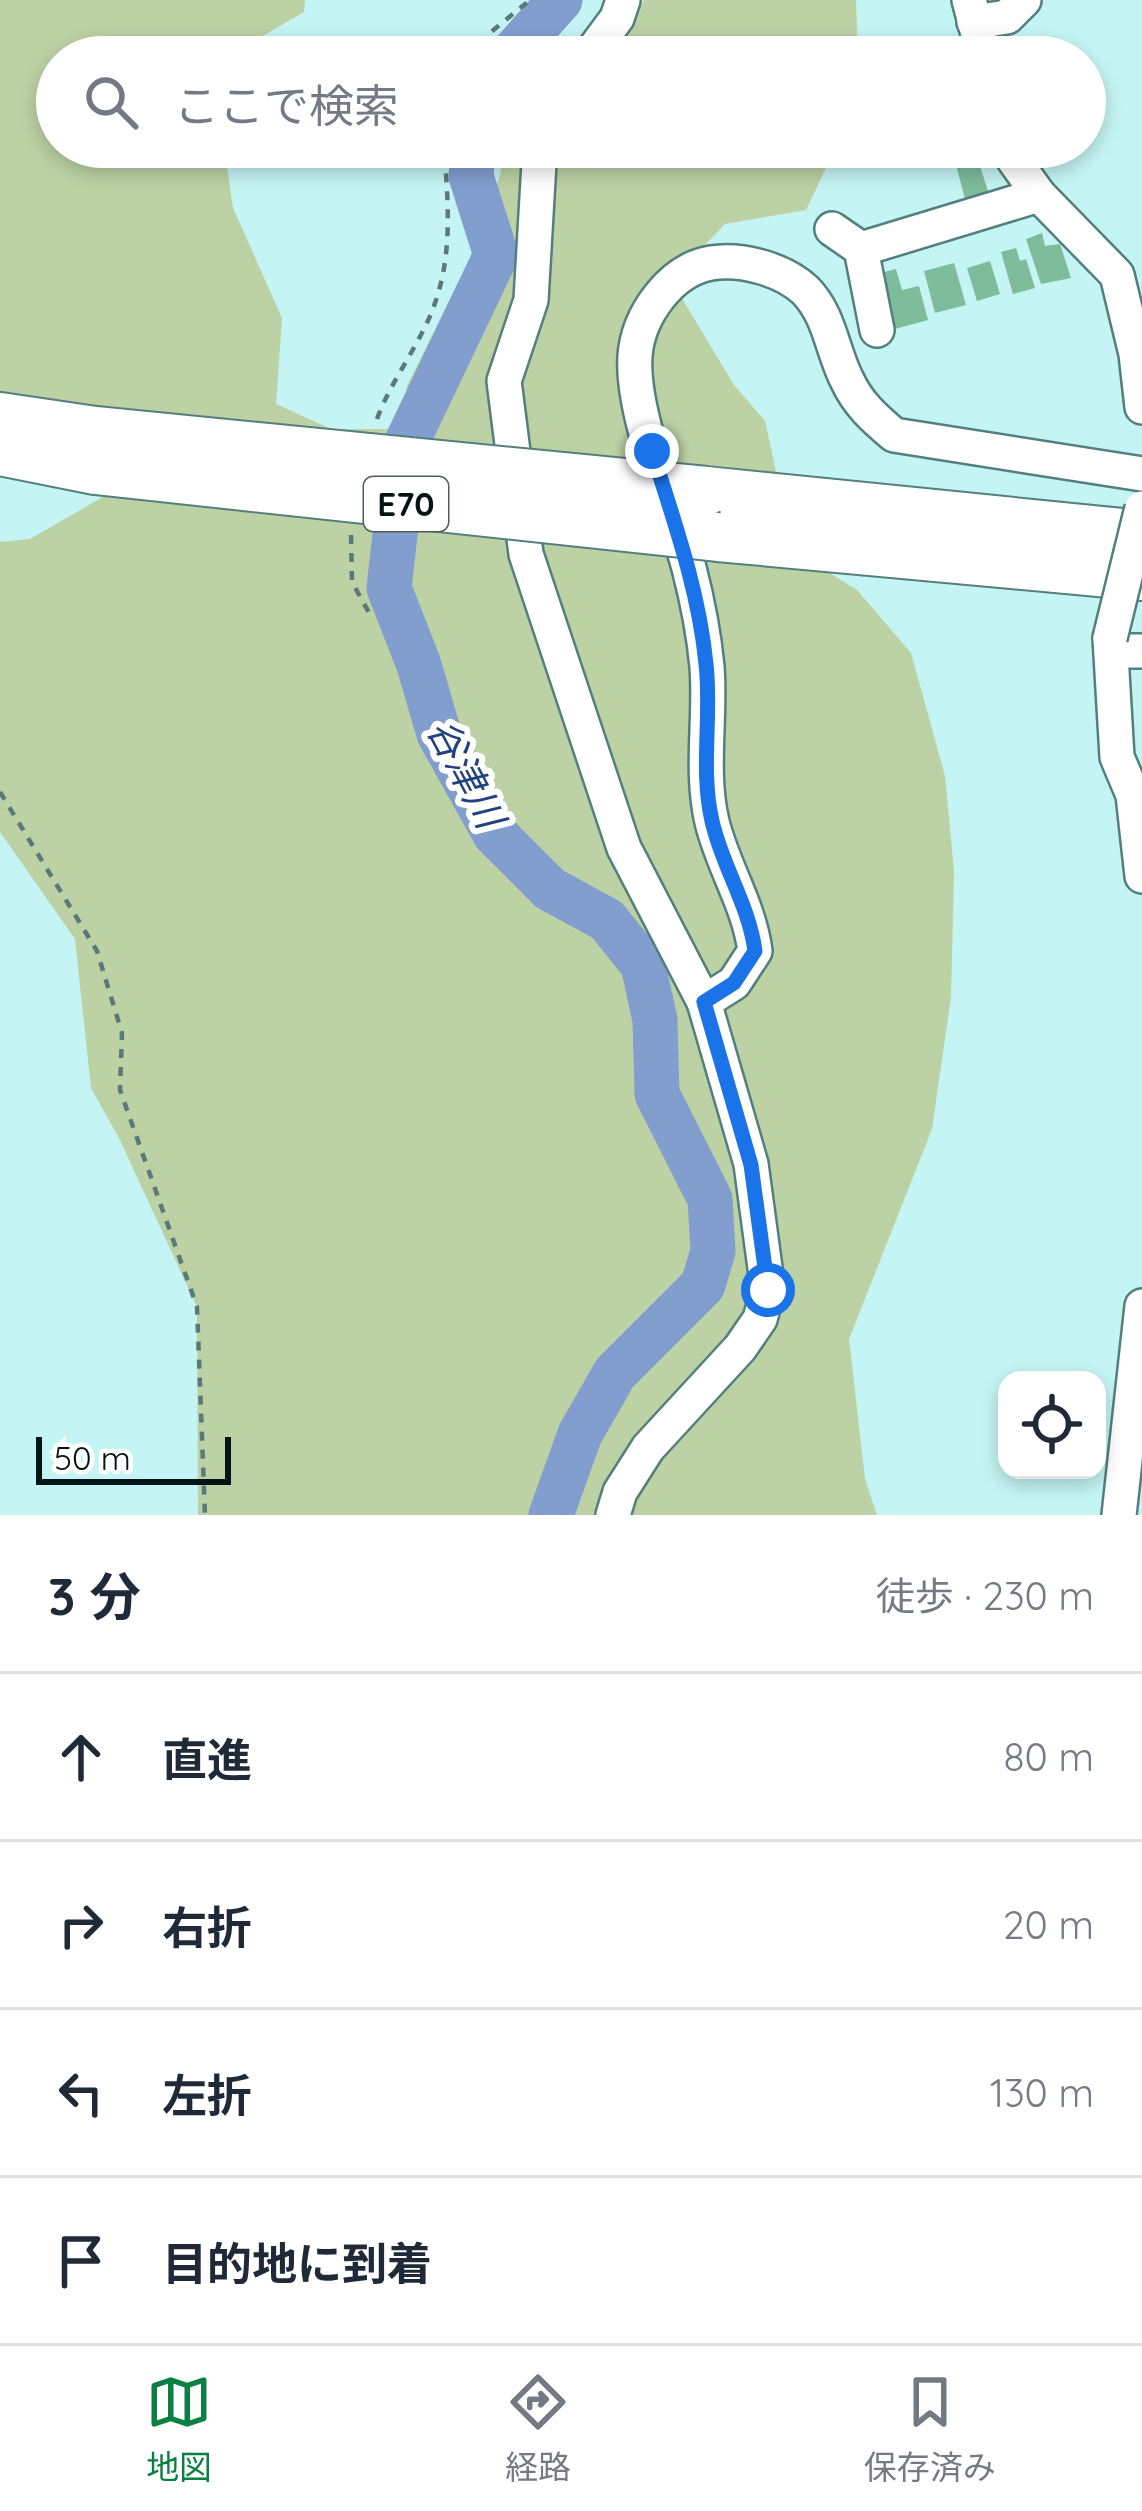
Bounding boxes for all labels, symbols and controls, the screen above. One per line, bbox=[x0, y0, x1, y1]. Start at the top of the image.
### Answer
search box bbox=[36, 36, 1106, 168]
icon: search bbox=[78, 69, 144, 135]
text: ここで検索 bbox=[174, 77, 399, 133]
route end bbox=[625, 424, 679, 478]
road number: E70 bbox=[364, 477, 448, 531]
water label: 谷津川 bbox=[417, 710, 517, 839]
route start bbox=[741, 1263, 795, 1317]
map controls bbox=[998, 1371, 1106, 1479]
button: locate bbox=[998, 1371, 1106, 1479]
scale bar bbox=[36, 1431, 231, 1484]
text: 50 m bbox=[54, 1437, 131, 1478]
text: 3 分 bbox=[48, 1564, 141, 1628]
text: 徒歩 · 230 m bbox=[876, 1571, 1094, 1620]
icon: ahead bbox=[48, 1724, 114, 1790]
text: 直進 bbox=[162, 1731, 252, 1787]
text: 80 m bbox=[1004, 1732, 1094, 1781]
icon: right bbox=[48, 1892, 114, 1958]
text: 右折 bbox=[162, 1899, 252, 1955]
text: 20 m bbox=[1003, 1900, 1094, 1949]
icon: left bbox=[48, 2060, 114, 2126]
text: 左折 bbox=[162, 2067, 252, 2123]
text: 130 m bbox=[990, 2068, 1094, 2117]
icon: arrive bbox=[48, 2228, 114, 2294]
text: 目的地に到着 bbox=[162, 2235, 432, 2291]
tab: 地図 bbox=[146, 2369, 212, 2489]
tab: 経路 bbox=[505, 2369, 571, 2489]
tab: 保存済み bbox=[864, 2369, 996, 2489]

